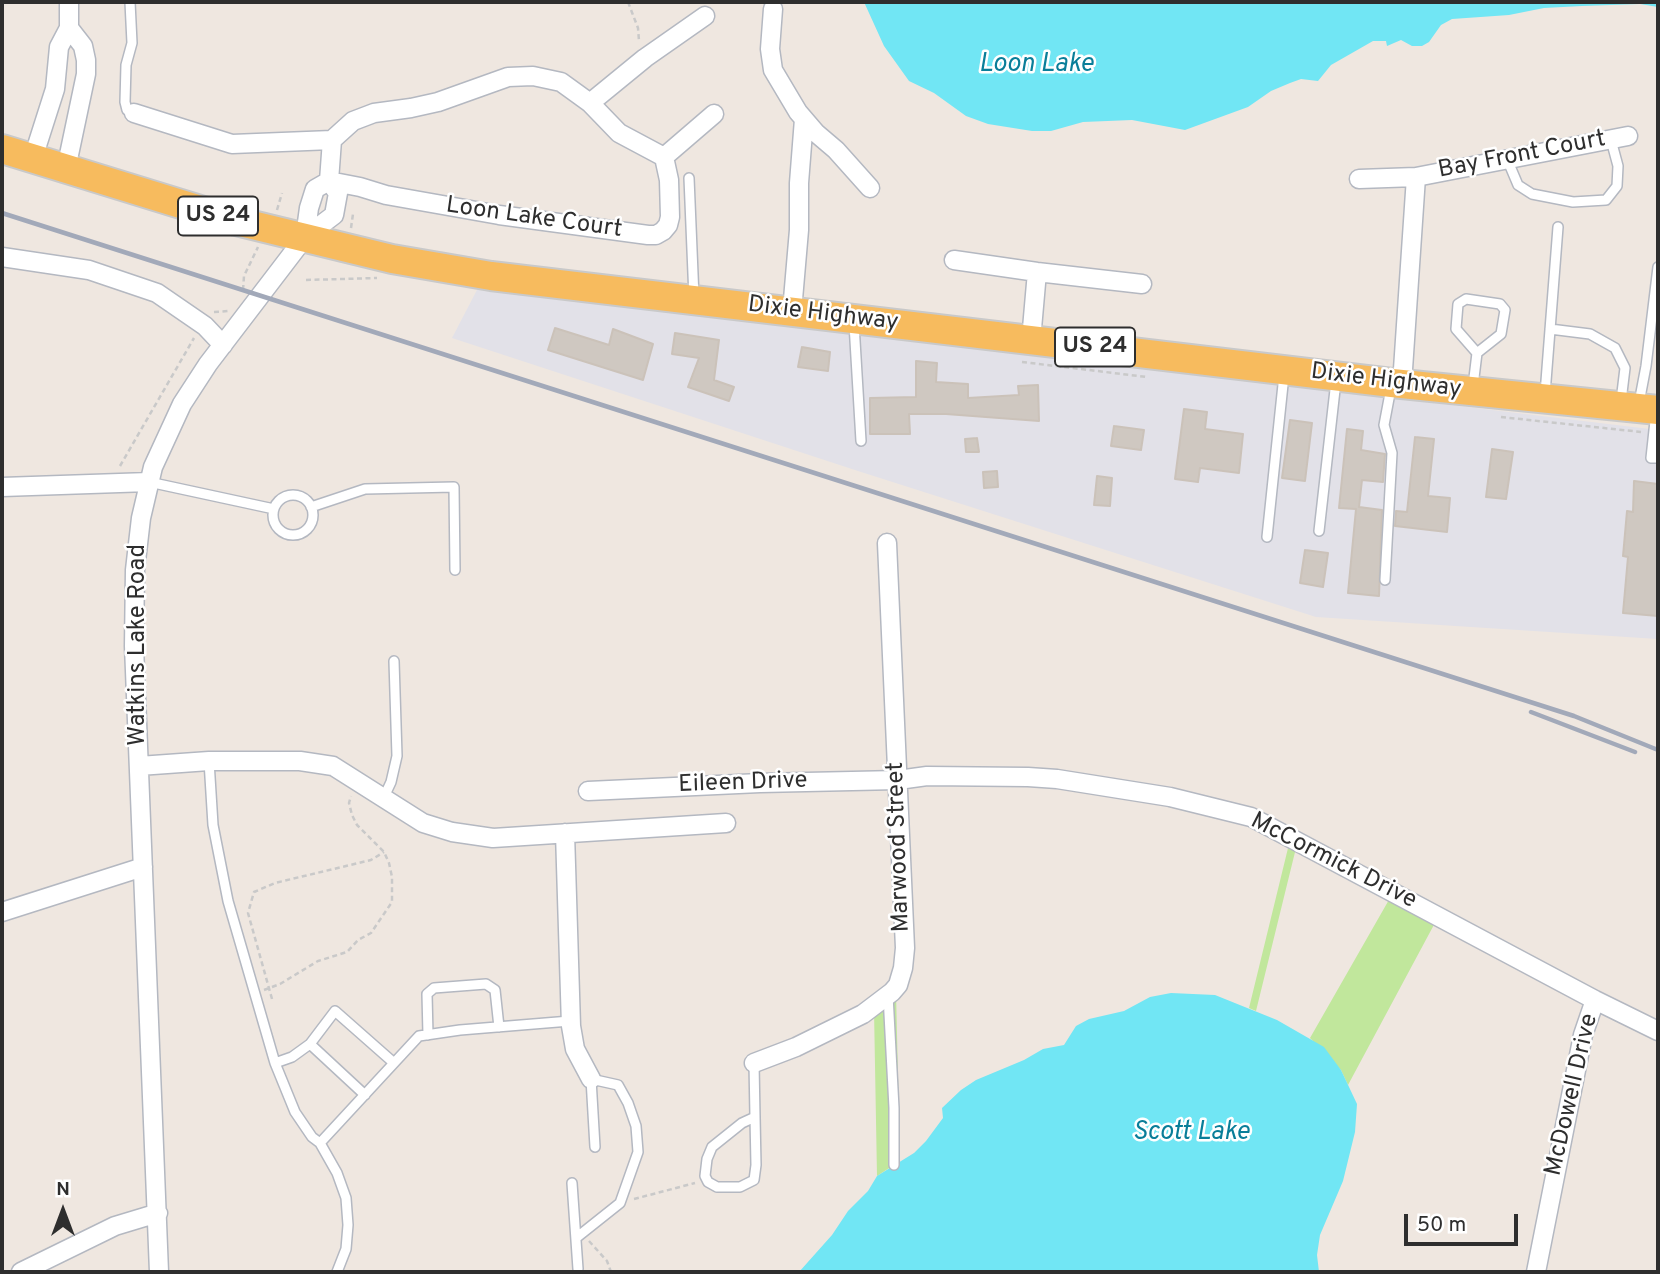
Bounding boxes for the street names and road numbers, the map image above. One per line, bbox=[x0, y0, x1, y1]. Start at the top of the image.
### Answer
street label: Bay Front Court bbox=[1436, 126, 1608, 186]
street label: Loon Lake Court bbox=[444, 192, 624, 246]
road number: US 24 bbox=[178, 196, 258, 236]
street label: Dixie Highway bbox=[746, 291, 900, 339]
road number: US 24 bbox=[1055, 328, 1135, 366]
street label: Dixie Highway bbox=[1309, 358, 1463, 406]
street label: Watkins Lake Road bbox=[125, 544, 153, 746]
street label: Marwood Street bbox=[883, 761, 917, 933]
street label: Eileen Drive bbox=[678, 767, 808, 801]
street label: McCormick Drive bbox=[1245, 808, 1421, 916]
street label: McDowell Drive bbox=[1540, 1011, 1606, 1179]

